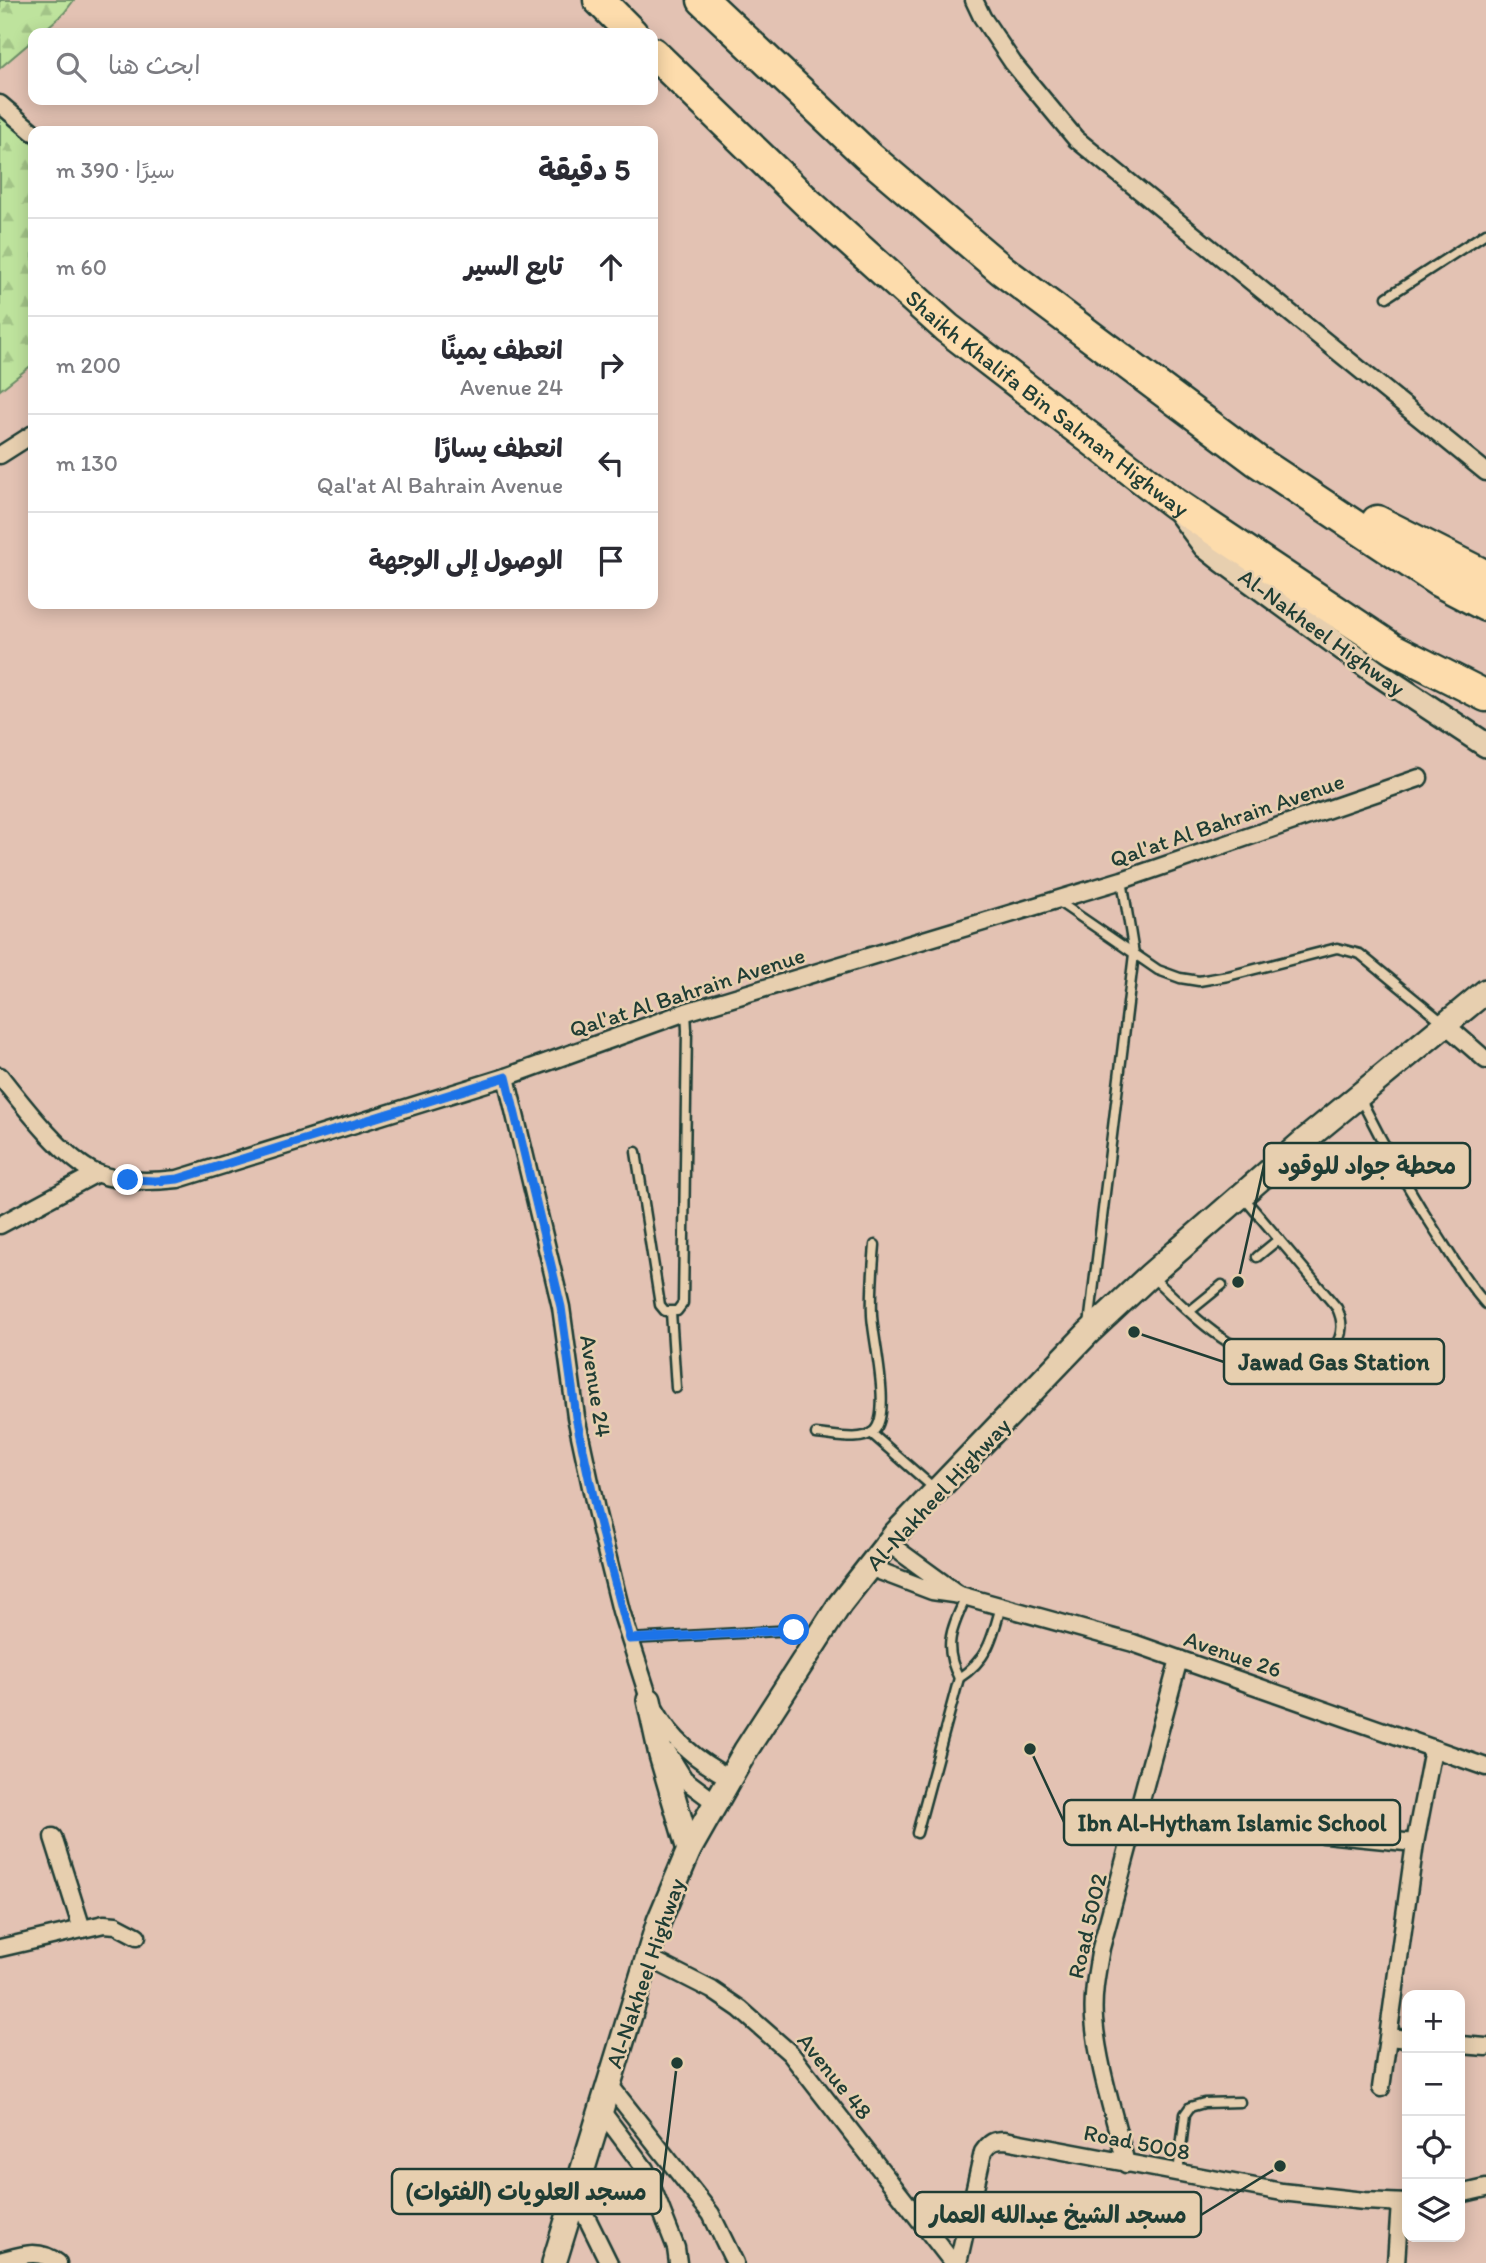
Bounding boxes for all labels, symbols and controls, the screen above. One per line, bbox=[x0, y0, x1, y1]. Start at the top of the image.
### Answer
search box bbox=[28, 28, 658, 105]
icon: search bbox=[52, 48, 90, 86]
text: ابحث هنا bbox=[108, 49, 201, 81]
text: 5 دقيقة bbox=[538, 151, 630, 188]
text: سيرًا · 390 m bbox=[56, 156, 175, 184]
icon: ahead bbox=[592, 248, 630, 286]
text: تابع السير bbox=[465, 250, 563, 282]
text: 60 m bbox=[56, 253, 107, 281]
street label: Shaikh Khalifa Bin Salman Highway bbox=[900, 284, 1194, 523]
text: انعطف يمينًا bbox=[441, 334, 563, 366]
icon: right bbox=[592, 346, 630, 384]
text: 200 m bbox=[56, 351, 121, 379]
text: Avenue 24 bbox=[460, 373, 563, 401]
text: انعطف يسارًا bbox=[434, 432, 563, 464]
icon: left bbox=[592, 444, 630, 482]
text: 130 m bbox=[56, 449, 118, 477]
text: Qal'at Al Bahrain Avenue bbox=[317, 471, 563, 499]
icon: arrive bbox=[592, 542, 630, 580]
text: الوصول إلى الوجهة bbox=[369, 544, 563, 576]
street label: Al-Nakheel Highway bbox=[1233, 562, 1411, 702]
street label: Qal'at Al Bahrain Avenue bbox=[1106, 767, 1348, 873]
street label: Qal'at Al Bahrain Avenue bbox=[566, 941, 808, 1043]
callout: محطة جواد للوقود bbox=[1264, 1143, 1470, 1188]
text: محطة جواد للوقود bbox=[1278, 1151, 1456, 1182]
route end bbox=[112, 1164, 143, 1195]
street label: Avenue 24 bbox=[574, 1333, 618, 1439]
callout: Jawad Gas Station bbox=[1224, 1339, 1444, 1384]
text: Jawad Gas Station bbox=[1237, 1347, 1430, 1376]
street label: Al-Nakheel Highway bbox=[860, 1411, 1016, 1576]
route start bbox=[778, 1614, 809, 1645]
street label: Avenue 26 bbox=[1181, 1624, 1285, 1684]
callout: Ibn Al-Hytham Islamic School bbox=[1064, 1800, 1400, 1845]
text: Ibn Al-Hytham Islamic School bbox=[1078, 1808, 1387, 1838]
street label: Road 5002 bbox=[1061, 1871, 1113, 1981]
street label: Al-Nakheel Highway bbox=[599, 1874, 691, 2072]
map controls bbox=[1402, 1990, 1465, 2242]
button: + bbox=[1402, 1990, 1465, 2053]
street label: Avenue 48 bbox=[792, 2027, 878, 2125]
button: − bbox=[1402, 2053, 1465, 2116]
button: locate bbox=[1402, 2116, 1465, 2179]
street label: Road 5008 bbox=[1081, 2118, 1193, 2166]
callout: مسجد العلويات (الفتوات) bbox=[392, 2169, 661, 2214]
text: مسجد العلويات (الفتوات) bbox=[405, 2177, 647, 2208]
button: layers bbox=[1402, 2179, 1465, 2242]
callout: مسجد الشيخ عبدالله العمار bbox=[915, 2192, 1201, 2237]
text: مسجد الشيخ عبدالله العمار bbox=[927, 2200, 1187, 2230]

